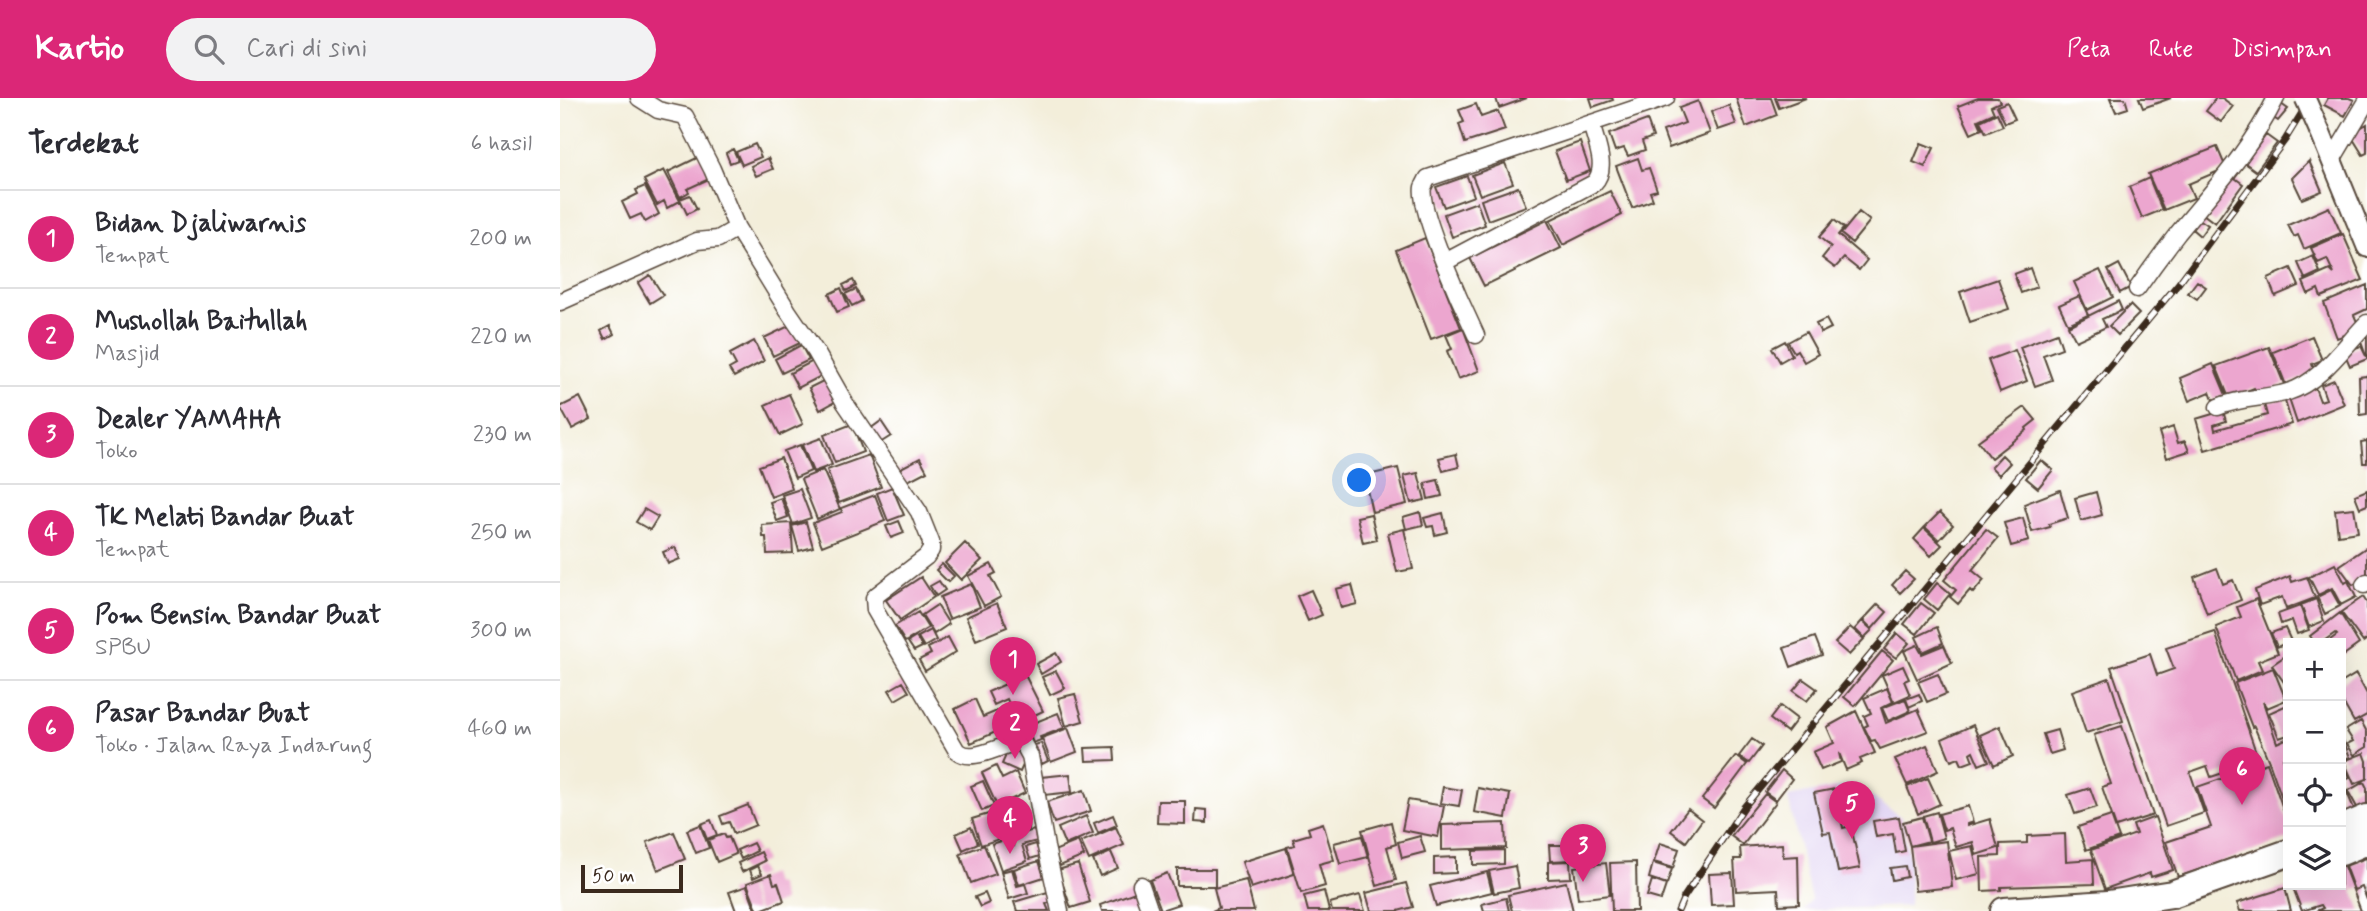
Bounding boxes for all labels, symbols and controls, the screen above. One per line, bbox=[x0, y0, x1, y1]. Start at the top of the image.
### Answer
search box bbox=[166, 18, 656, 81]
text: Kartio bbox=[35, 27, 124, 71]
icon: search bbox=[190, 30, 228, 68]
text: Cari di sini bbox=[246, 32, 367, 66]
text: Peta bbox=[2067, 34, 2111, 65]
text: Rute bbox=[2149, 34, 2193, 65]
text: Disimpan bbox=[2231, 34, 2332, 65]
text: Terdekat bbox=[28, 124, 139, 163]
text: 6 hasil bbox=[471, 129, 532, 159]
text: Bidan Djaliwarnis bbox=[95, 207, 306, 241]
text: 1 bbox=[46, 224, 56, 254]
text: 200 m bbox=[469, 224, 532, 254]
text: Tempat bbox=[95, 241, 169, 271]
text: Mushollah Baitullah bbox=[95, 305, 308, 339]
text: 2 bbox=[45, 322, 57, 352]
text: 220 m bbox=[470, 322, 532, 352]
text: Masjid bbox=[95, 339, 160, 369]
text: Dealer YAMAHA bbox=[95, 403, 282, 437]
text: 3 bbox=[46, 420, 56, 450]
text: 230 m bbox=[473, 420, 532, 450]
text: Toko bbox=[95, 437, 138, 467]
your location bbox=[1342, 463, 1376, 497]
text: TK Melati Bandar Buat bbox=[95, 501, 355, 535]
text: 4 bbox=[44, 518, 58, 548]
text: 250 m bbox=[470, 518, 532, 548]
text: Tempat bbox=[95, 535, 169, 565]
text: Pom Bensin Bandar Buat bbox=[95, 599, 381, 633]
text: 5 bbox=[44, 616, 58, 646]
text: 300 m bbox=[470, 616, 532, 646]
text: SPBU bbox=[95, 633, 152, 663]
pin: 1 bbox=[990, 637, 1036, 695]
map controls bbox=[2283, 638, 2346, 890]
button: + bbox=[2283, 638, 2346, 701]
text: Pasar Bandar Buat bbox=[95, 697, 310, 731]
pin: 2 bbox=[992, 701, 1038, 759]
button: − bbox=[2283, 701, 2346, 764]
text: 6 bbox=[45, 714, 57, 744]
text: 460 m bbox=[468, 714, 532, 744]
text: Toko · Jalan Raya Indarung bbox=[95, 731, 373, 761]
pin: 6 bbox=[2219, 747, 2265, 805]
button: locate bbox=[2283, 764, 2346, 827]
pin: 5 bbox=[1829, 781, 1875, 839]
pin: 4 bbox=[987, 796, 1033, 854]
pin: 3 bbox=[1560, 824, 1606, 882]
button: layers bbox=[2283, 827, 2346, 890]
scale bar bbox=[581, 862, 682, 894]
text: 50 m bbox=[592, 864, 635, 889]

